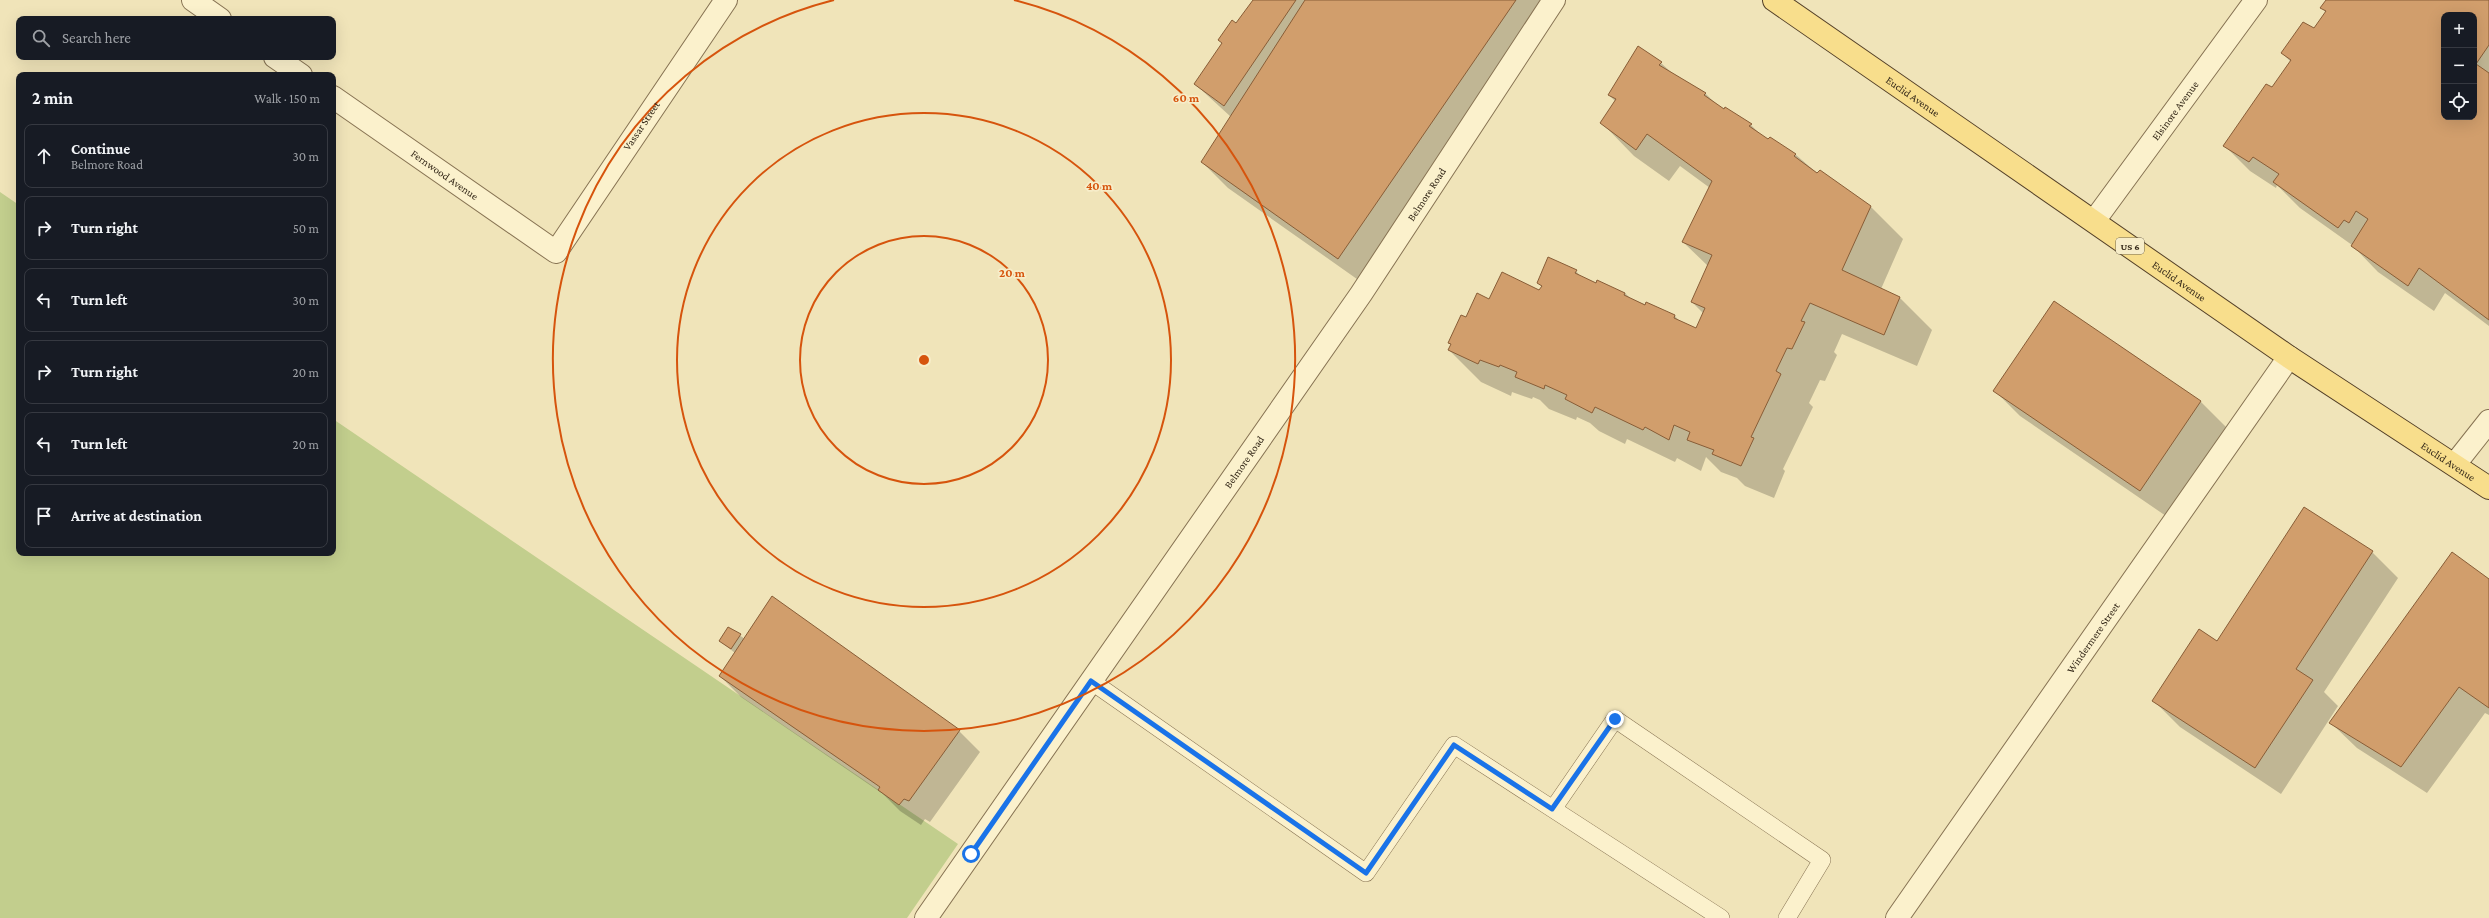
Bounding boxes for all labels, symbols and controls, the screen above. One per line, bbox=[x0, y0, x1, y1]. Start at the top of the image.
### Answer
map controls bbox=[2441, 12, 2477, 120]
button: + bbox=[2441, 12, 2477, 48]
search box bbox=[16, 16, 336, 60]
icon: search bbox=[30, 27, 52, 49]
text: Search here bbox=[62, 30, 131, 46]
button: − bbox=[2441, 48, 2477, 84]
street label: Euclid Avenue bbox=[1884, 74, 1942, 119]
street label: Elsinore Avenue bbox=[2149, 78, 2201, 142]
button: locate bbox=[2441, 84, 2477, 120]
text: 2 min bbox=[32, 89, 73, 108]
text: Walk · 150 m bbox=[254, 91, 320, 106]
text: 60 m bbox=[1173, 91, 1200, 105]
street label: Vassar Street bbox=[620, 99, 662, 152]
text: Continue bbox=[71, 141, 130, 157]
icon: ahead bbox=[33, 145, 55, 167]
street label: Fernwood Avenue bbox=[409, 147, 481, 202]
text: 30 m bbox=[293, 149, 319, 164]
text: Belmore Road bbox=[71, 157, 143, 172]
street label: Belmore Road bbox=[1405, 165, 1448, 223]
text: 40 m bbox=[1086, 179, 1113, 193]
icon: right bbox=[33, 217, 55, 239]
text: Turn right bbox=[71, 220, 138, 236]
text: 50 m bbox=[293, 221, 319, 236]
road number: US 6 bbox=[2116, 238, 2144, 254]
street label: Euclid Avenue bbox=[2150, 258, 2208, 304]
text: 20 m bbox=[999, 266, 1026, 280]
icon: left bbox=[33, 289, 55, 311]
text: Turn left bbox=[71, 292, 127, 308]
text: 30 m bbox=[293, 293, 319, 308]
centre of rings bbox=[917, 353, 931, 367]
icon: right bbox=[33, 361, 55, 383]
text: Turn right bbox=[71, 364, 138, 380]
text: 20 m bbox=[293, 365, 319, 380]
icon: left bbox=[33, 433, 55, 455]
street label: Belmore Road bbox=[1222, 433, 1266, 490]
text: Turn left bbox=[71, 436, 127, 452]
text: 20 m bbox=[293, 437, 319, 452]
street label: Euclid Avenue bbox=[2419, 439, 2478, 483]
icon: arrive bbox=[33, 505, 55, 527]
text: Arrive at destination bbox=[71, 508, 202, 524]
street label: Windermere Street bbox=[2064, 600, 2122, 675]
route end bbox=[1606, 710, 1624, 728]
route start bbox=[962, 845, 980, 863]

